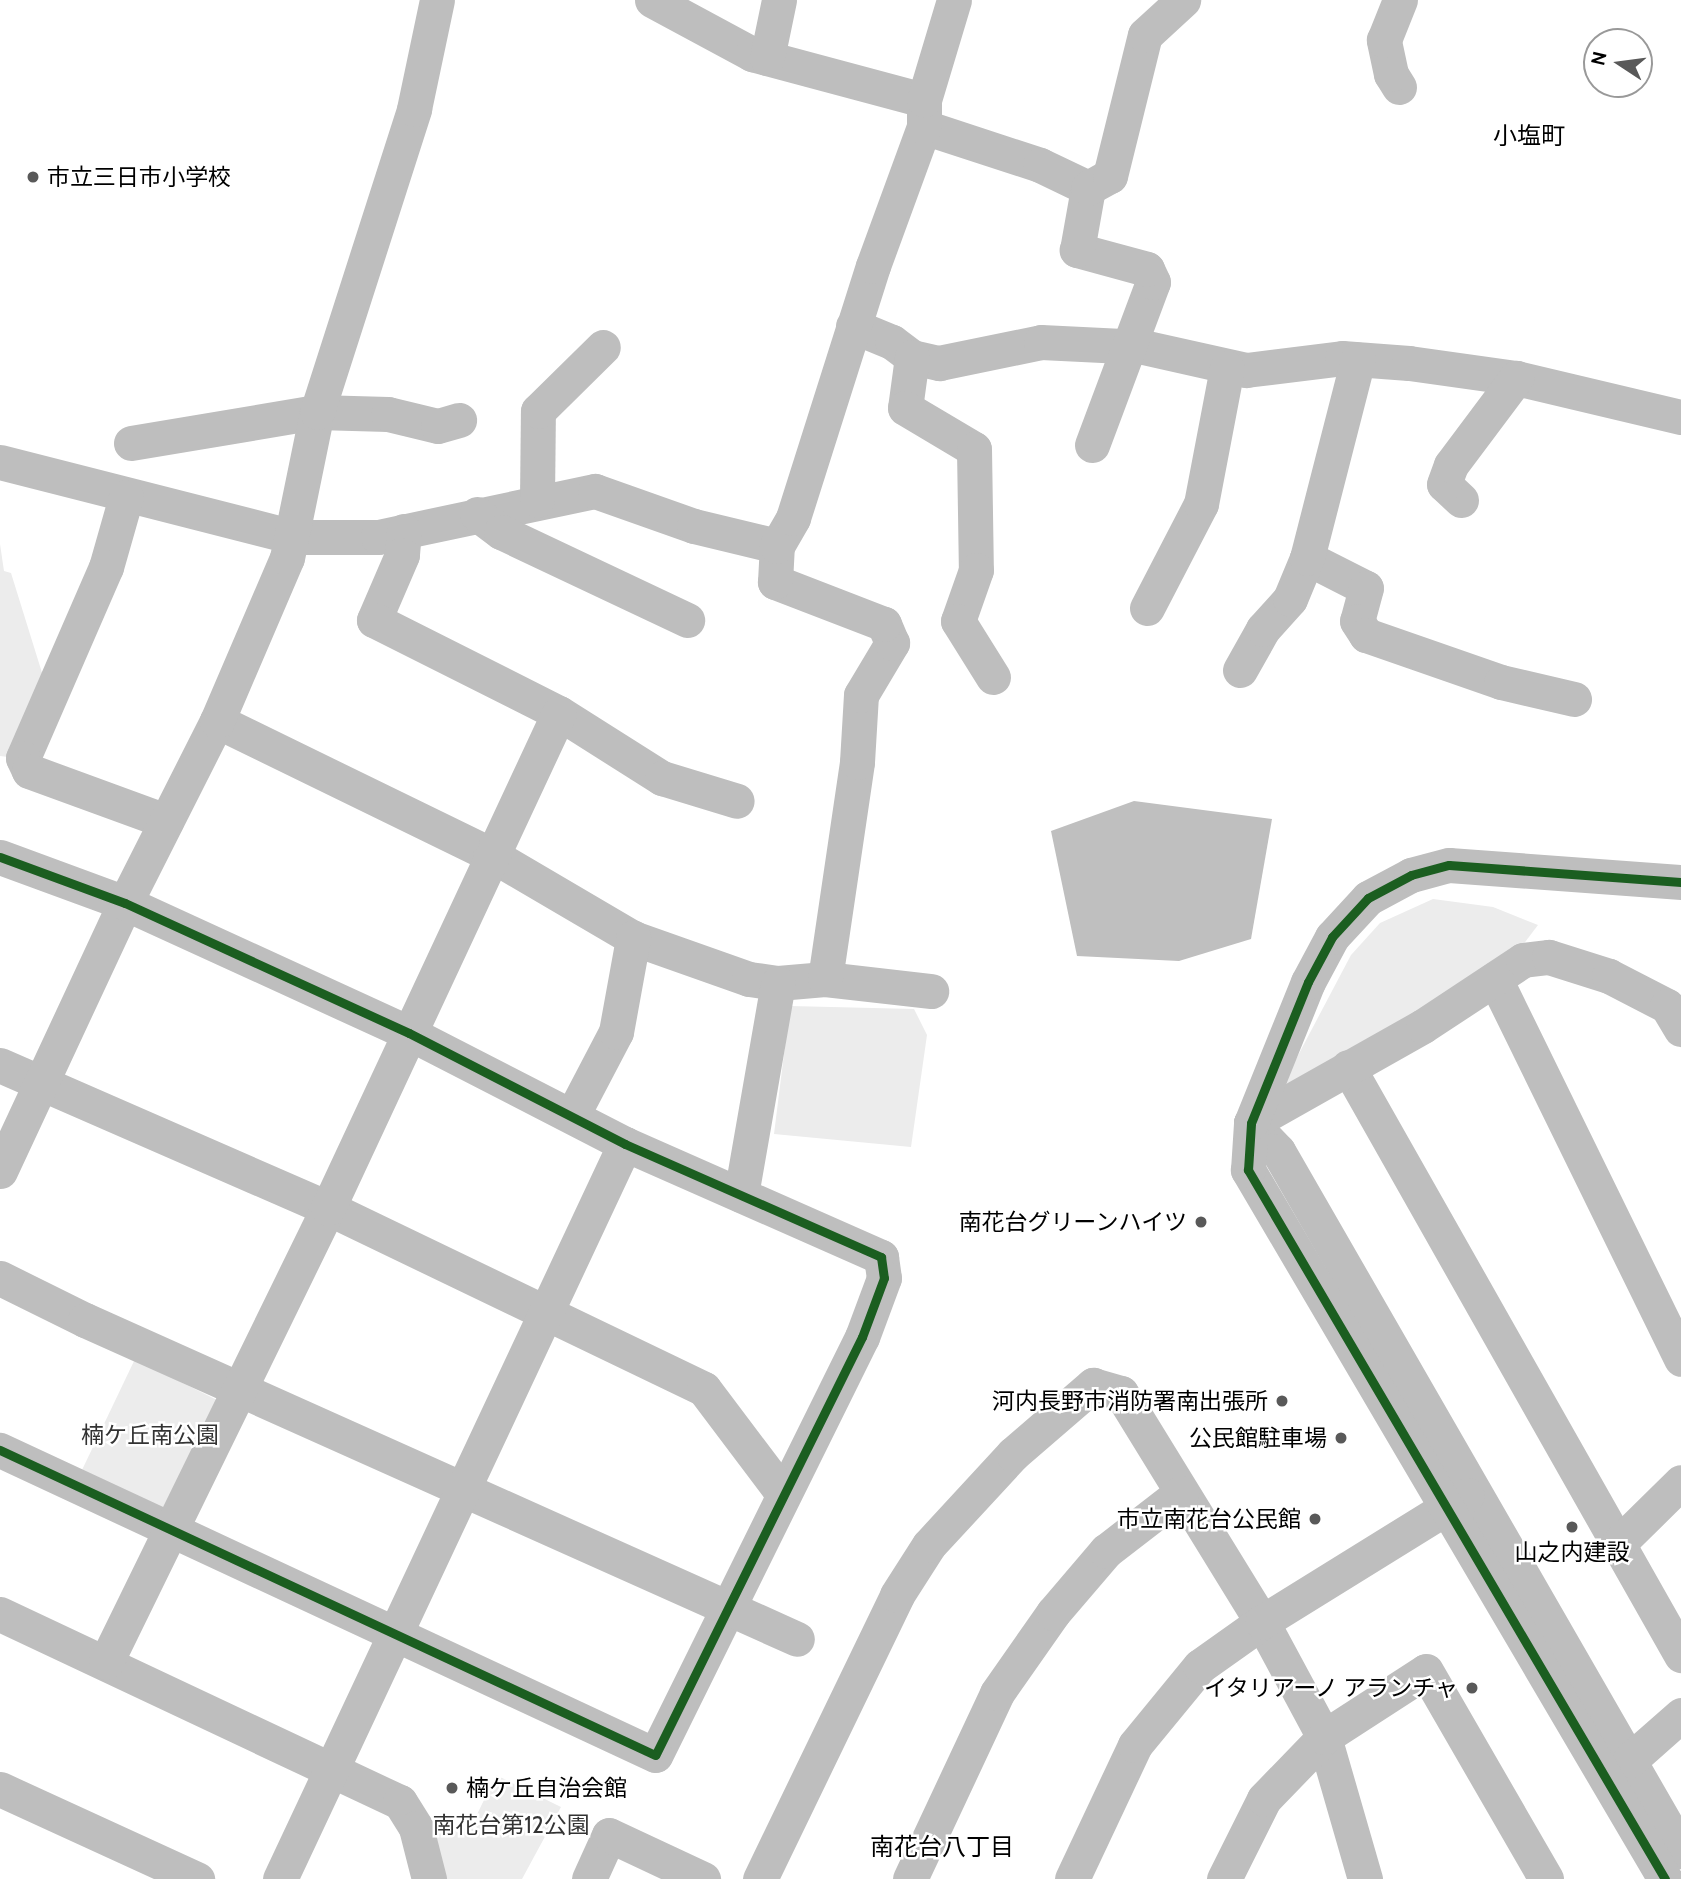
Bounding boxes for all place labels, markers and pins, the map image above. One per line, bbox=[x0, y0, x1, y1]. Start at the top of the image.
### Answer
place label: 市立三日市小学校 bbox=[47, 163, 231, 191]
marker: 市立三日市小学校 bbox=[25, 169, 41, 185]
place label: 南花台グリーンハイツ bbox=[957, 1208, 1187, 1236]
marker: 南花台グリーンハイツ bbox=[1193, 1214, 1209, 1230]
place label: 河内長野市消防署南出張所 bbox=[992, 1387, 1268, 1415]
marker: 河内長野市消防署南出張所 bbox=[1274, 1393, 1290, 1409]
place label: 公民館駐車場 bbox=[1189, 1424, 1327, 1452]
marker: 公民館駐車場 bbox=[1333, 1430, 1349, 1446]
place label: 市立南花台公民館 bbox=[1117, 1505, 1301, 1533]
marker: 市立南花台公民館 bbox=[1307, 1511, 1323, 1527]
marker: 山之内建設 bbox=[1564, 1519, 1580, 1535]
place label: 山之内建設 bbox=[1515, 1538, 1629, 1566]
place label: イタリアーノ アランチャ bbox=[1201, 1674, 1458, 1702]
marker: イタリアーノ アランチャ bbox=[1464, 1680, 1480, 1696]
place label: 楠ケ丘自治会館 bbox=[466, 1774, 627, 1802]
marker: 楠ケ丘自治会館 bbox=[444, 1780, 460, 1796]

